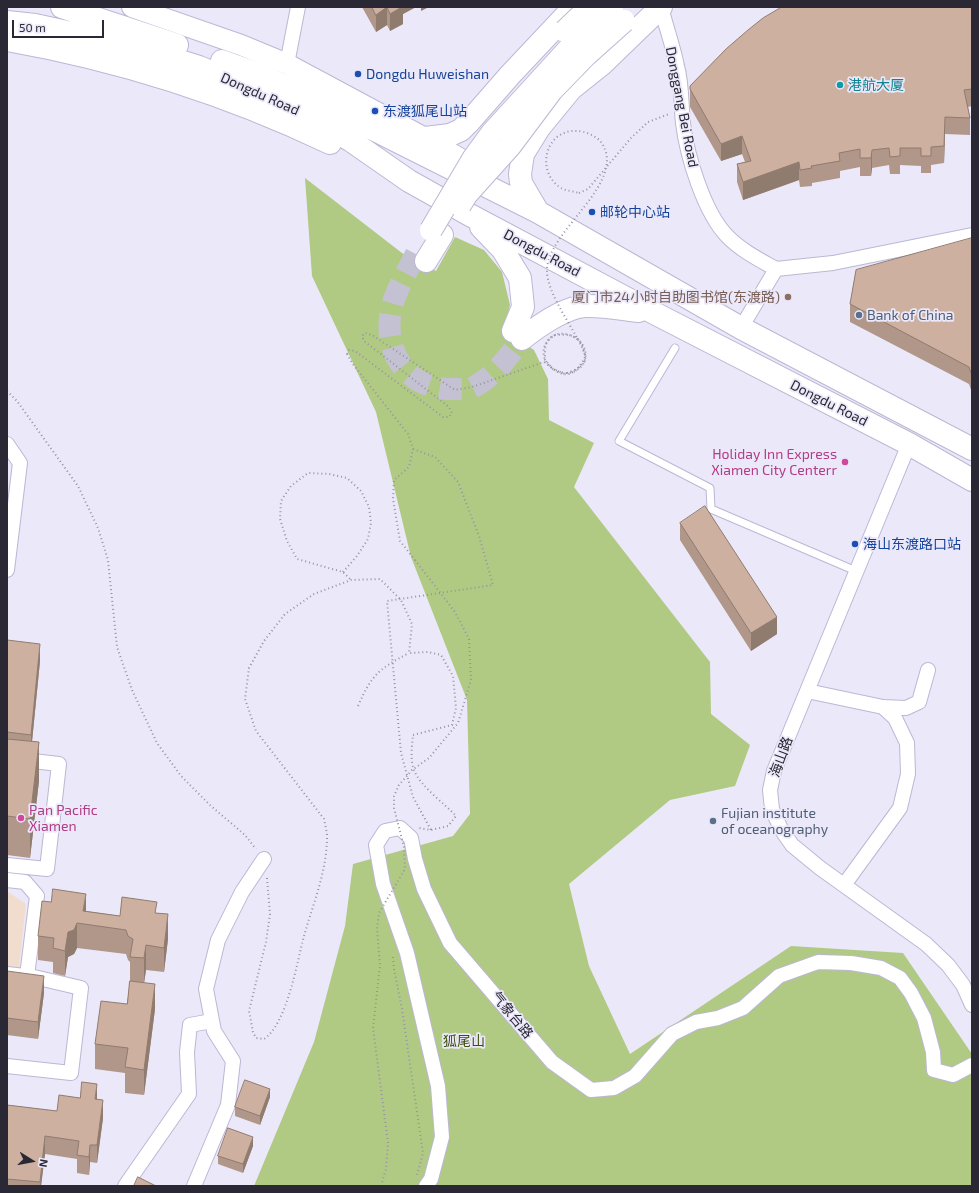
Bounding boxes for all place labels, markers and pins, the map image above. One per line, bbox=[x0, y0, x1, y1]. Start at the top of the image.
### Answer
place label: Dongdu Huweishan bbox=[366, 66, 489, 82]
marker: Dongdu Huweishan bbox=[353, 69, 363, 79]
place label: 港航大厦 bbox=[848, 77, 904, 93]
marker: 港航大厦 bbox=[835, 80, 845, 90]
place label: 东渡狐尾山站 bbox=[383, 103, 467, 119]
marker: 东渡狐尾山站 bbox=[370, 106, 380, 116]
place label: 邮轮中心站 bbox=[600, 204, 670, 220]
marker: 邮轮中心站 bbox=[587, 207, 597, 217]
place label: 厦门市24小时自助图书馆(东渡路) bbox=[571, 289, 780, 305]
marker: 厦门市24小时自助图书馆(东渡路) bbox=[783, 292, 793, 302]
place label: Bank of China bbox=[867, 307, 954, 323]
marker: Bank of China bbox=[854, 310, 864, 320]
place label: Holiday Inn Express Xiamen City Centerr bbox=[711, 446, 837, 478]
marker: Holiday Inn Express Xiamen City Centerr bbox=[840, 457, 850, 467]
place label: 海山东渡路口站 bbox=[863, 536, 961, 552]
marker: 海山东渡路口站 bbox=[850, 539, 860, 549]
place label: Pan Pacific Xiamen bbox=[29, 802, 98, 834]
place label: Fujian institute of oceanography bbox=[721, 805, 828, 838]
marker: Pan Pacific Xiamen bbox=[16, 813, 26, 823]
marker: Fujian institute of oceanography bbox=[708, 816, 718, 826]

